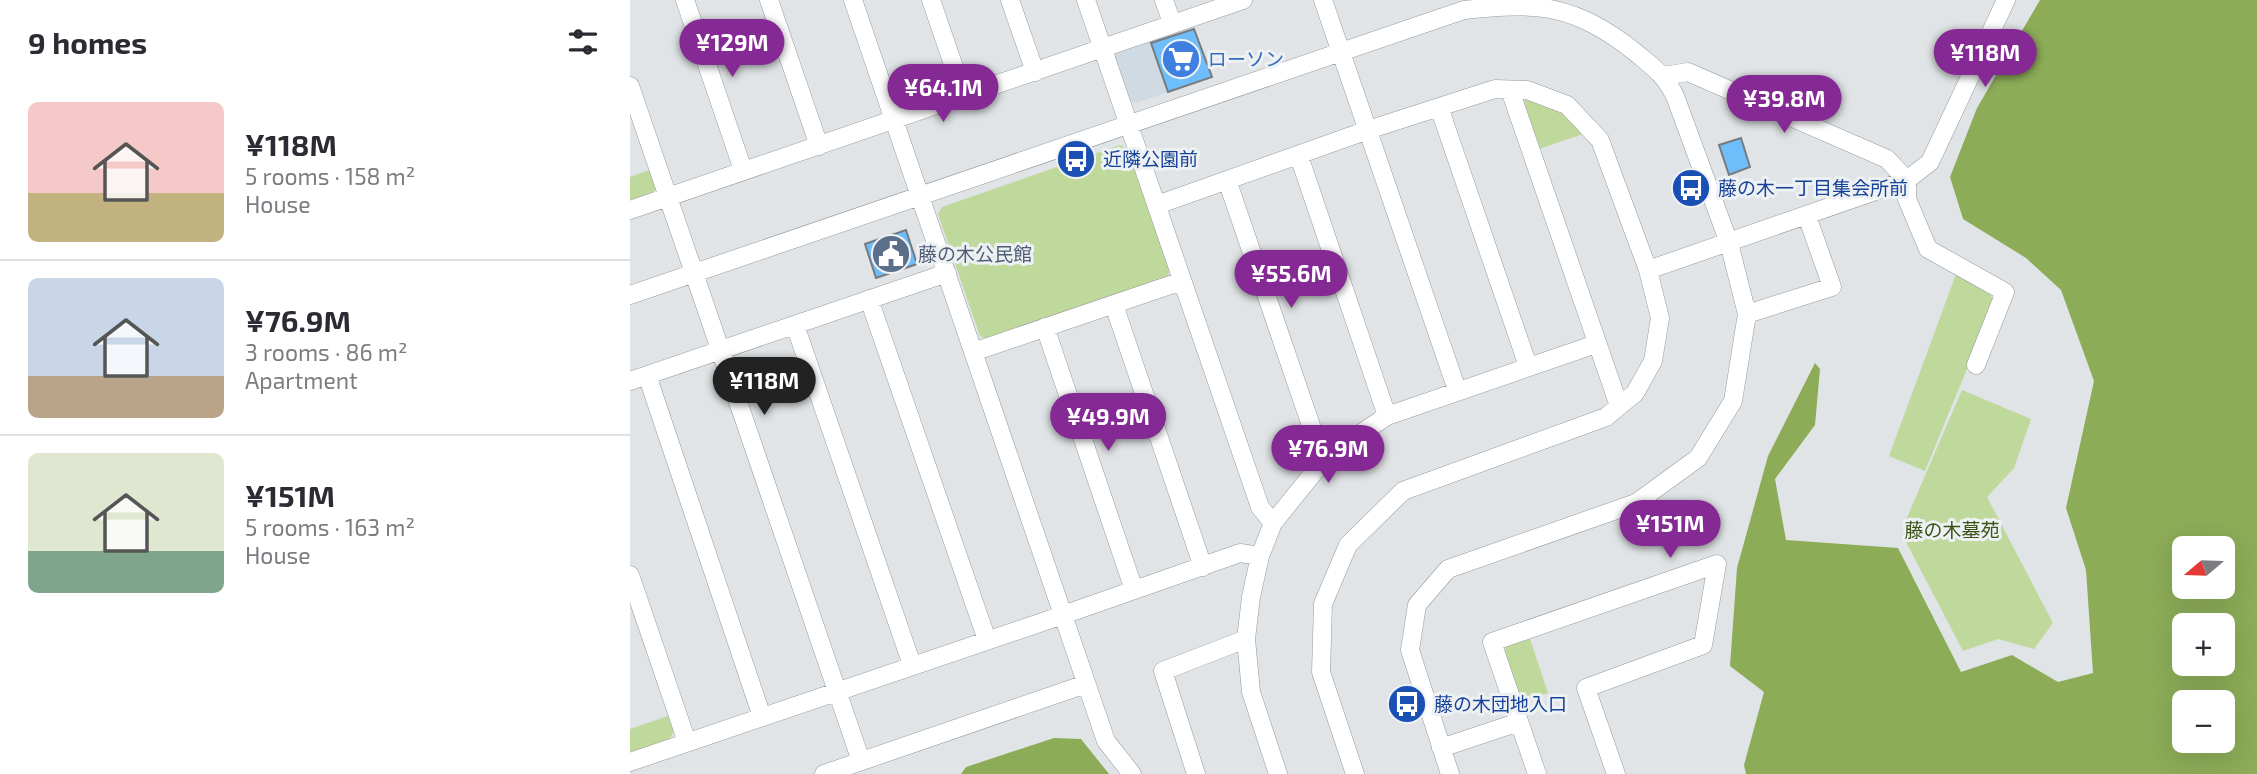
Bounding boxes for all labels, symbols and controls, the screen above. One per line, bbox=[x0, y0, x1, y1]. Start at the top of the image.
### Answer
pin: ¥129M bbox=[683, 20, 781, 79]
icon: filters bbox=[564, 23, 602, 61]
text: 9 homes bbox=[28, 24, 147, 60]
text: ¥129M bbox=[695, 28, 769, 56]
pin: ¥118M bbox=[1936, 29, 2034, 89]
supermarket icon: ローソン bbox=[1160, 38, 1202, 80]
text: ¥118M bbox=[1950, 38, 2020, 66]
place label: ローソン bbox=[1208, 47, 1284, 70]
pin: ¥64.1M bbox=[886, 64, 1000, 124]
text: ¥64.1M bbox=[903, 73, 983, 101]
pin: ¥39.8M bbox=[1727, 76, 1841, 135]
text: ¥39.8M bbox=[1743, 84, 1825, 112]
text: ¥118M bbox=[245, 126, 337, 162]
icon: home bbox=[84, 130, 168, 214]
bus stop icon: 近隣公園前 bbox=[1055, 138, 1097, 180]
place label: 近隣公園前 bbox=[1103, 147, 1198, 170]
text: 5 rooms · 158 m² bbox=[245, 162, 415, 190]
bus stop icon: 藤の木一丁目集会所前 bbox=[1670, 167, 1712, 209]
place label: 藤の木一丁目集会所前 bbox=[1718, 176, 1908, 199]
text: House bbox=[245, 190, 311, 218]
public building icon: 藤の木公民館 bbox=[870, 233, 912, 275]
place label: 藤の木公民館 bbox=[918, 242, 1032, 265]
pin: ¥55.6M bbox=[1234, 250, 1348, 310]
text: ¥55.6M bbox=[1251, 259, 1331, 287]
text: ¥76.9M bbox=[245, 302, 351, 338]
icon: home bbox=[84, 306, 168, 390]
text: 3 rooms · 86 m² bbox=[245, 338, 407, 366]
pin: ¥118M bbox=[715, 358, 813, 417]
text: Apartment bbox=[245, 366, 358, 394]
text: ¥118M bbox=[729, 366, 799, 394]
pin: ¥49.9M bbox=[1051, 393, 1165, 453]
text: ¥49.9M bbox=[1066, 402, 1150, 430]
pin: ¥76.9M bbox=[1271, 426, 1385, 485]
text: ¥76.9M bbox=[1287, 434, 1369, 462]
text: ¥151M bbox=[245, 477, 335, 513]
icon: home bbox=[84, 481, 168, 565]
pin: ¥151M bbox=[1621, 500, 1719, 560]
text: ¥151M bbox=[1636, 509, 1704, 537]
text: 5 rooms · 163 m² bbox=[245, 513, 415, 541]
park label: 藤の木墓苑 bbox=[1904, 518, 2000, 541]
north arrow bbox=[2172, 536, 2235, 598]
map controls bbox=[2172, 536, 2235, 753]
text: House bbox=[245, 541, 311, 569]
button: + bbox=[2172, 613, 2235, 676]
bus stop icon: 藤の木団地入口 bbox=[1386, 683, 1428, 725]
button: − bbox=[2172, 690, 2235, 753]
place label: 藤の木団地入口 bbox=[1434, 692, 1567, 715]

